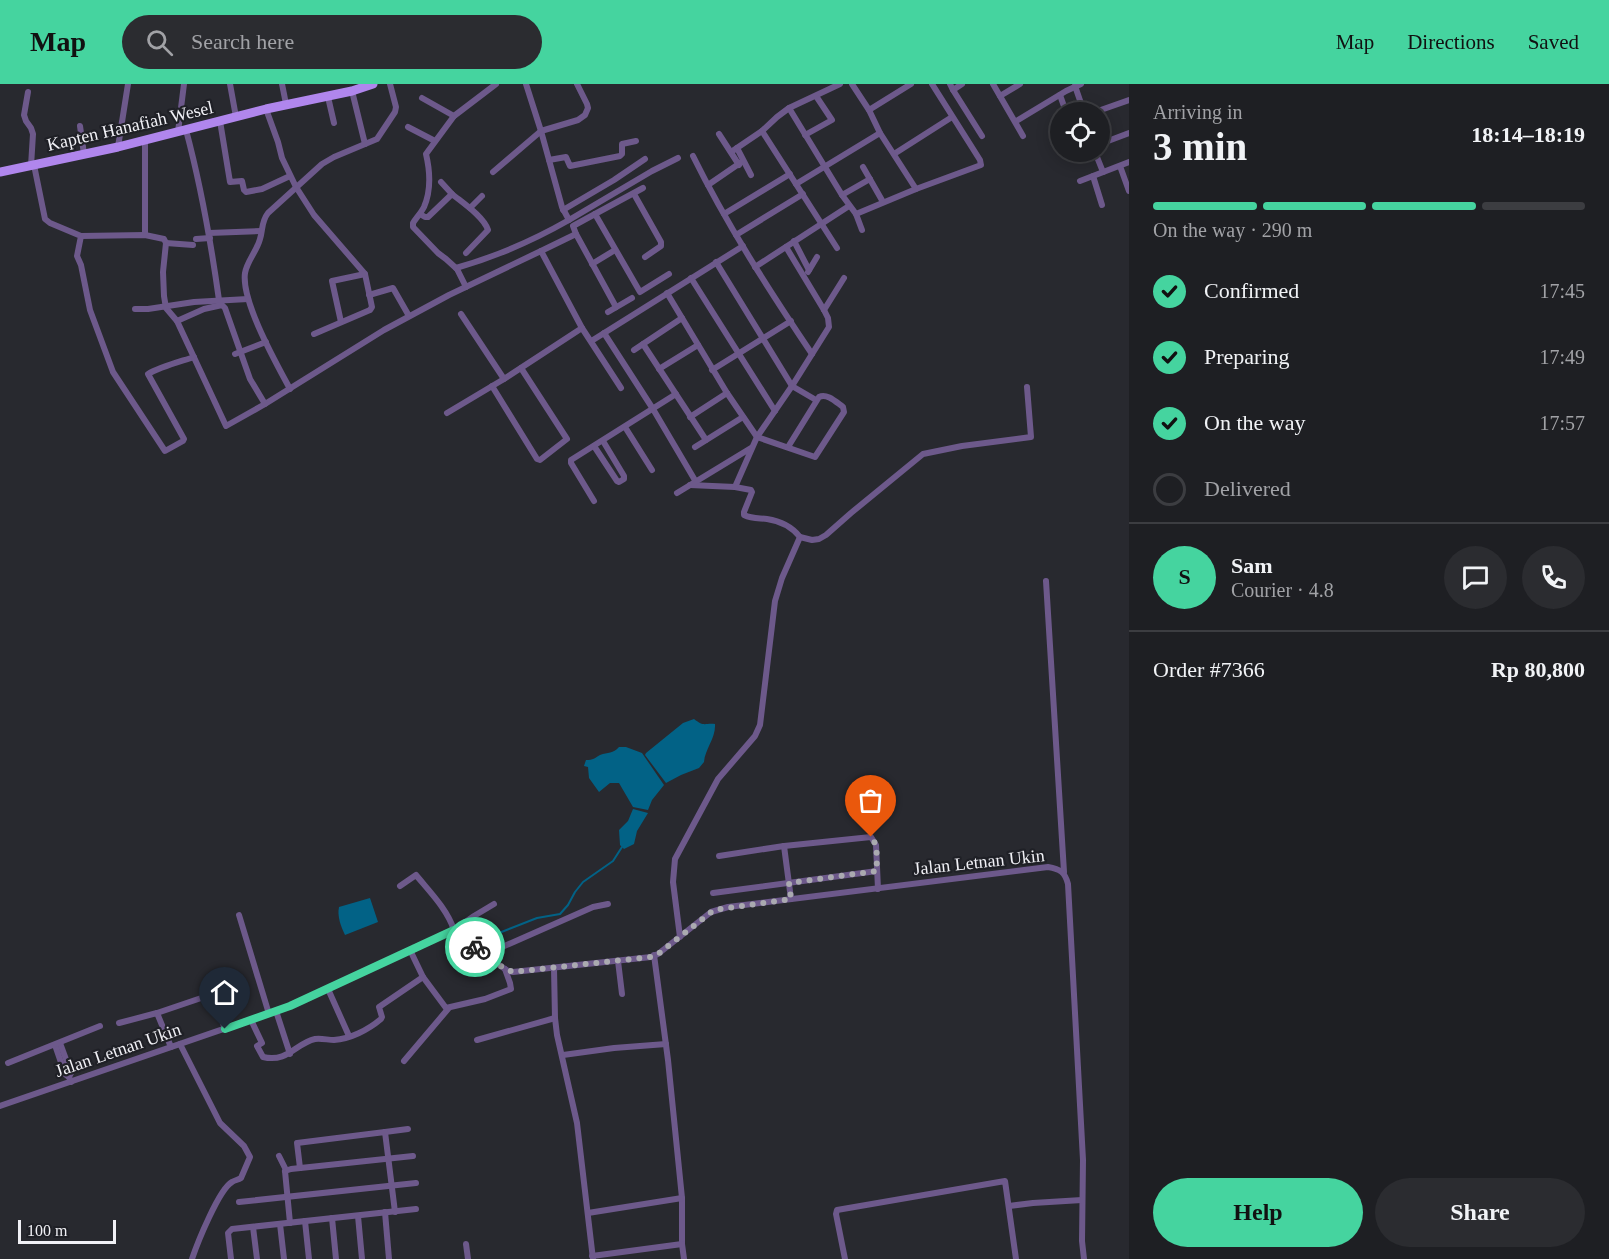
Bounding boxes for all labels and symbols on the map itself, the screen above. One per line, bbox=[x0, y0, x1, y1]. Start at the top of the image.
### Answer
street label: Kapten Hanafiah Wesel bbox=[45, 97, 215, 155]
pin bbox=[845, 775, 896, 837]
street label: Jalan Letnan Ukin bbox=[912, 845, 1046, 879]
courier bbox=[445, 917, 505, 977]
pin bbox=[199, 967, 250, 1029]
street label: Jalan Letnan Ukin bbox=[52, 1019, 184, 1081]
scale bar bbox=[18, 1217, 116, 1244]

